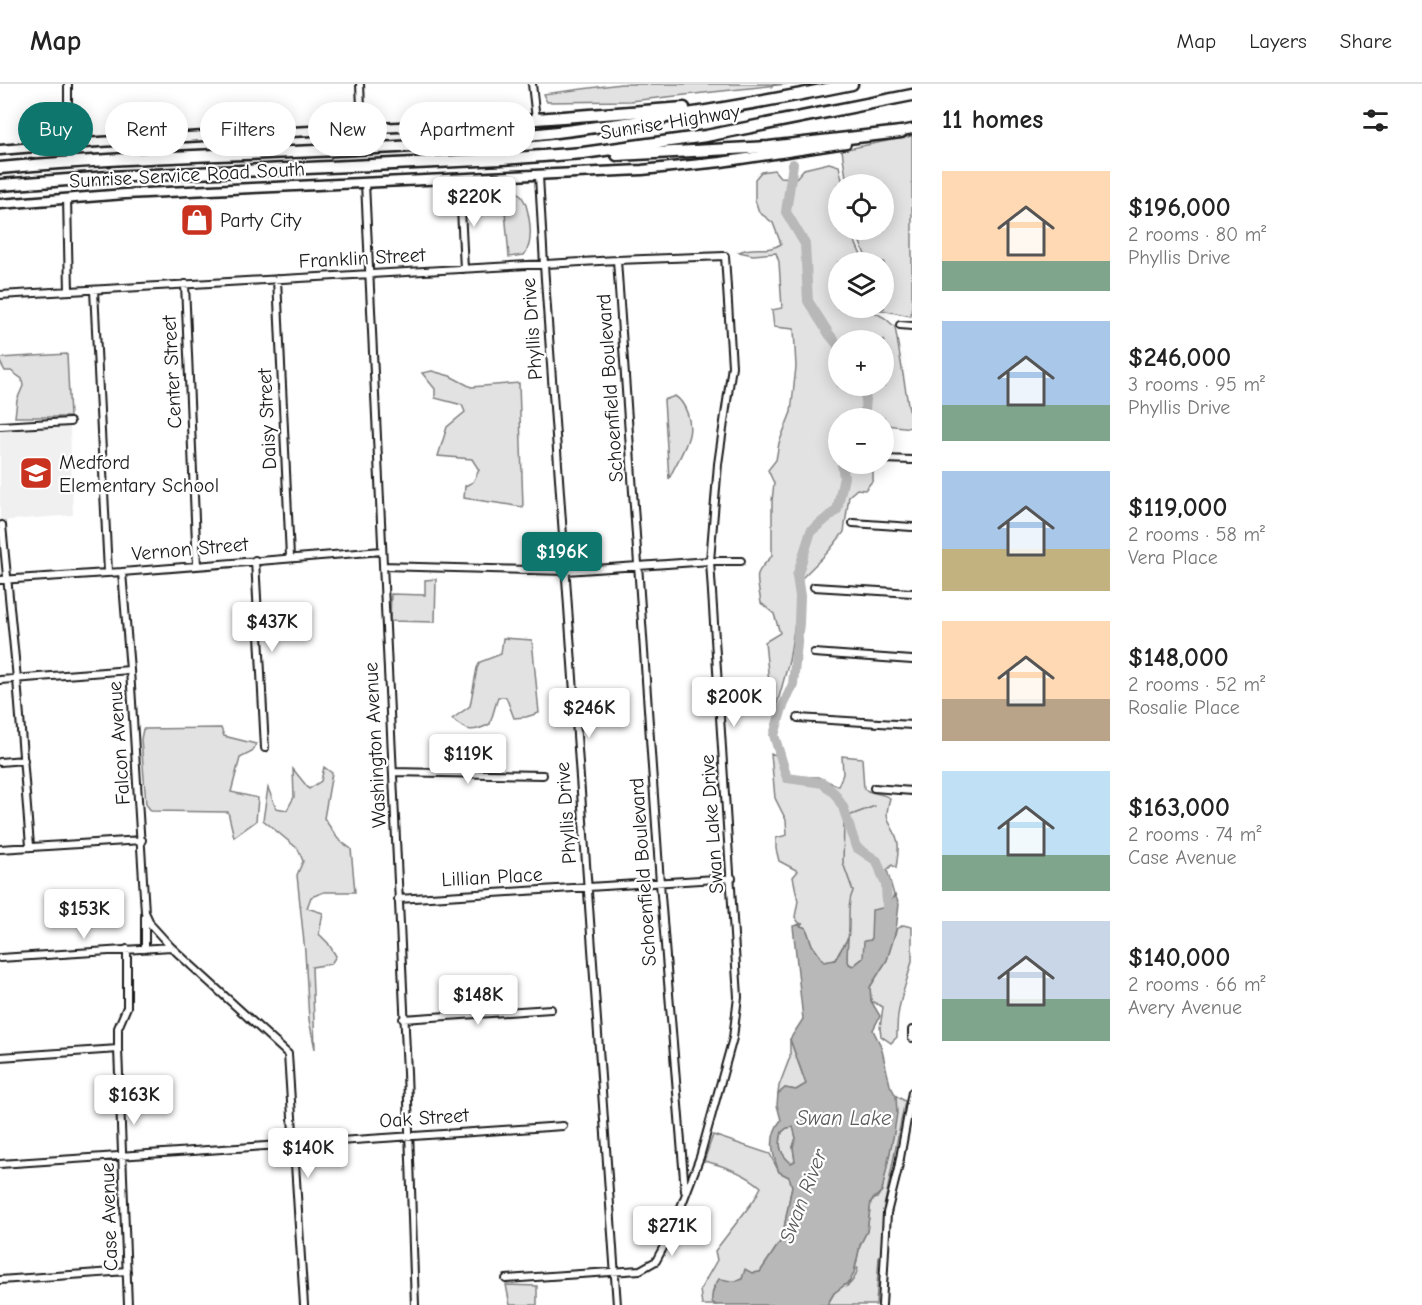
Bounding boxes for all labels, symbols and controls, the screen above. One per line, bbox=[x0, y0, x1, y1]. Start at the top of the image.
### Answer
text: Map bbox=[30, 25, 81, 57]
text: Map bbox=[1177, 29, 1216, 53]
text: Layers bbox=[1249, 29, 1307, 53]
text: Share bbox=[1340, 29, 1392, 53]
street label: Sunrise Highway bbox=[599, 100, 741, 144]
chip: Buy bbox=[18, 102, 93, 156]
chip: Rent bbox=[105, 102, 188, 156]
chip: Filters bbox=[200, 102, 296, 156]
chip: New bbox=[308, 102, 387, 156]
chip: Apartment bbox=[399, 102, 535, 156]
icon: filters bbox=[1359, 104, 1392, 137]
text: 11 homes bbox=[942, 105, 1043, 135]
street label: Sunrise Service Road South bbox=[68, 157, 306, 193]
map controls bbox=[828, 174, 894, 474]
button: locate bbox=[828, 174, 894, 240]
pin: $220K bbox=[432, 177, 516, 228]
text: $220K bbox=[447, 185, 501, 208]
text: $196,000 bbox=[1128, 193, 1231, 223]
icon: home bbox=[990, 195, 1062, 267]
shop icon: Party City bbox=[179, 202, 215, 238]
place label: Party City bbox=[220, 209, 301, 232]
text: 2 rooms · 80 m² bbox=[1128, 223, 1266, 246]
street label: Franklin Street bbox=[298, 243, 427, 273]
text: Phyllis Drive bbox=[1128, 246, 1230, 269]
button: layers bbox=[828, 252, 894, 318]
street label: Phyllis Drive bbox=[517, 277, 547, 381]
street label: Schoenfield Boulevard bbox=[592, 293, 628, 483]
street label: Center Street bbox=[157, 314, 186, 429]
button: + bbox=[828, 330, 894, 396]
text: $246,000 bbox=[1128, 343, 1231, 373]
icon: home bbox=[990, 345, 1062, 417]
street label: Daisy Street bbox=[253, 366, 281, 470]
text: 3 rooms · 95 m² bbox=[1128, 373, 1265, 396]
text: Phyllis Drive bbox=[1128, 396, 1230, 419]
button: − bbox=[828, 408, 894, 474]
place label: Medford Elementary School bbox=[59, 451, 219, 497]
school or university icon: Medford Elementary School bbox=[18, 455, 54, 491]
text: $119,000 bbox=[1128, 493, 1227, 523]
icon: home bbox=[990, 495, 1062, 567]
text: 2 rooms · 58 m² bbox=[1128, 523, 1265, 546]
street label: Vernon Street bbox=[131, 532, 251, 566]
pin: $196K bbox=[520, 532, 604, 583]
text: $196K bbox=[536, 540, 588, 563]
text: Vera Place bbox=[1128, 546, 1218, 569]
pin: $437K bbox=[230, 602, 314, 653]
text: $437K bbox=[246, 610, 298, 633]
text: $148,000 bbox=[1128, 643, 1229, 673]
icon: home bbox=[990, 645, 1062, 717]
street label: Washington Avenue bbox=[359, 662, 391, 828]
text: 2 rooms · 52 m² bbox=[1128, 673, 1265, 696]
pin: $200K bbox=[692, 677, 776, 728]
street label: Falcon Avenue bbox=[103, 680, 135, 806]
text: $200K bbox=[706, 685, 762, 708]
pin: $246K bbox=[547, 688, 631, 739]
text: $246K bbox=[563, 696, 615, 719]
text: Rosalie Place bbox=[1128, 696, 1240, 719]
pin: $119K bbox=[426, 734, 510, 785]
text: $119K bbox=[443, 742, 493, 765]
street label: Swan Lake Drive bbox=[696, 754, 728, 894]
street label: Phyllis Drive bbox=[551, 761, 581, 865]
street label: Schoenfield Boulevard bbox=[625, 777, 661, 967]
text: $163,000 bbox=[1128, 793, 1230, 823]
icon: home bbox=[990, 795, 1062, 867]
text: 2 rooms · 74 m² bbox=[1128, 823, 1261, 846]
text: Case Avenue bbox=[1128, 846, 1236, 869]
street label: Lillian Place bbox=[441, 863, 543, 891]
pin: $153K bbox=[42, 889, 126, 940]
text: $153K bbox=[58, 897, 110, 920]
text: $140,000 bbox=[1128, 943, 1230, 973]
icon: home bbox=[990, 945, 1062, 1017]
text: 2 rooms · 66 m² bbox=[1128, 973, 1266, 996]
pin: $148K bbox=[436, 975, 520, 1026]
text: $148K bbox=[453, 983, 503, 1006]
text: Avery Avenue bbox=[1128, 996, 1242, 1019]
pin: $163K bbox=[92, 1075, 176, 1126]
text: $163K bbox=[108, 1083, 160, 1106]
street label: Oak Street bbox=[378, 1103, 471, 1133]
water label: Swan Lake bbox=[796, 1106, 892, 1130]
pin: $140K bbox=[266, 1128, 350, 1179]
text: $140K bbox=[282, 1136, 334, 1159]
water label: Swan River bbox=[774, 1144, 832, 1246]
street label: Case Avenue bbox=[96, 1162, 122, 1272]
pin: $271K bbox=[630, 1206, 714, 1257]
text: $271K bbox=[647, 1214, 697, 1237]

